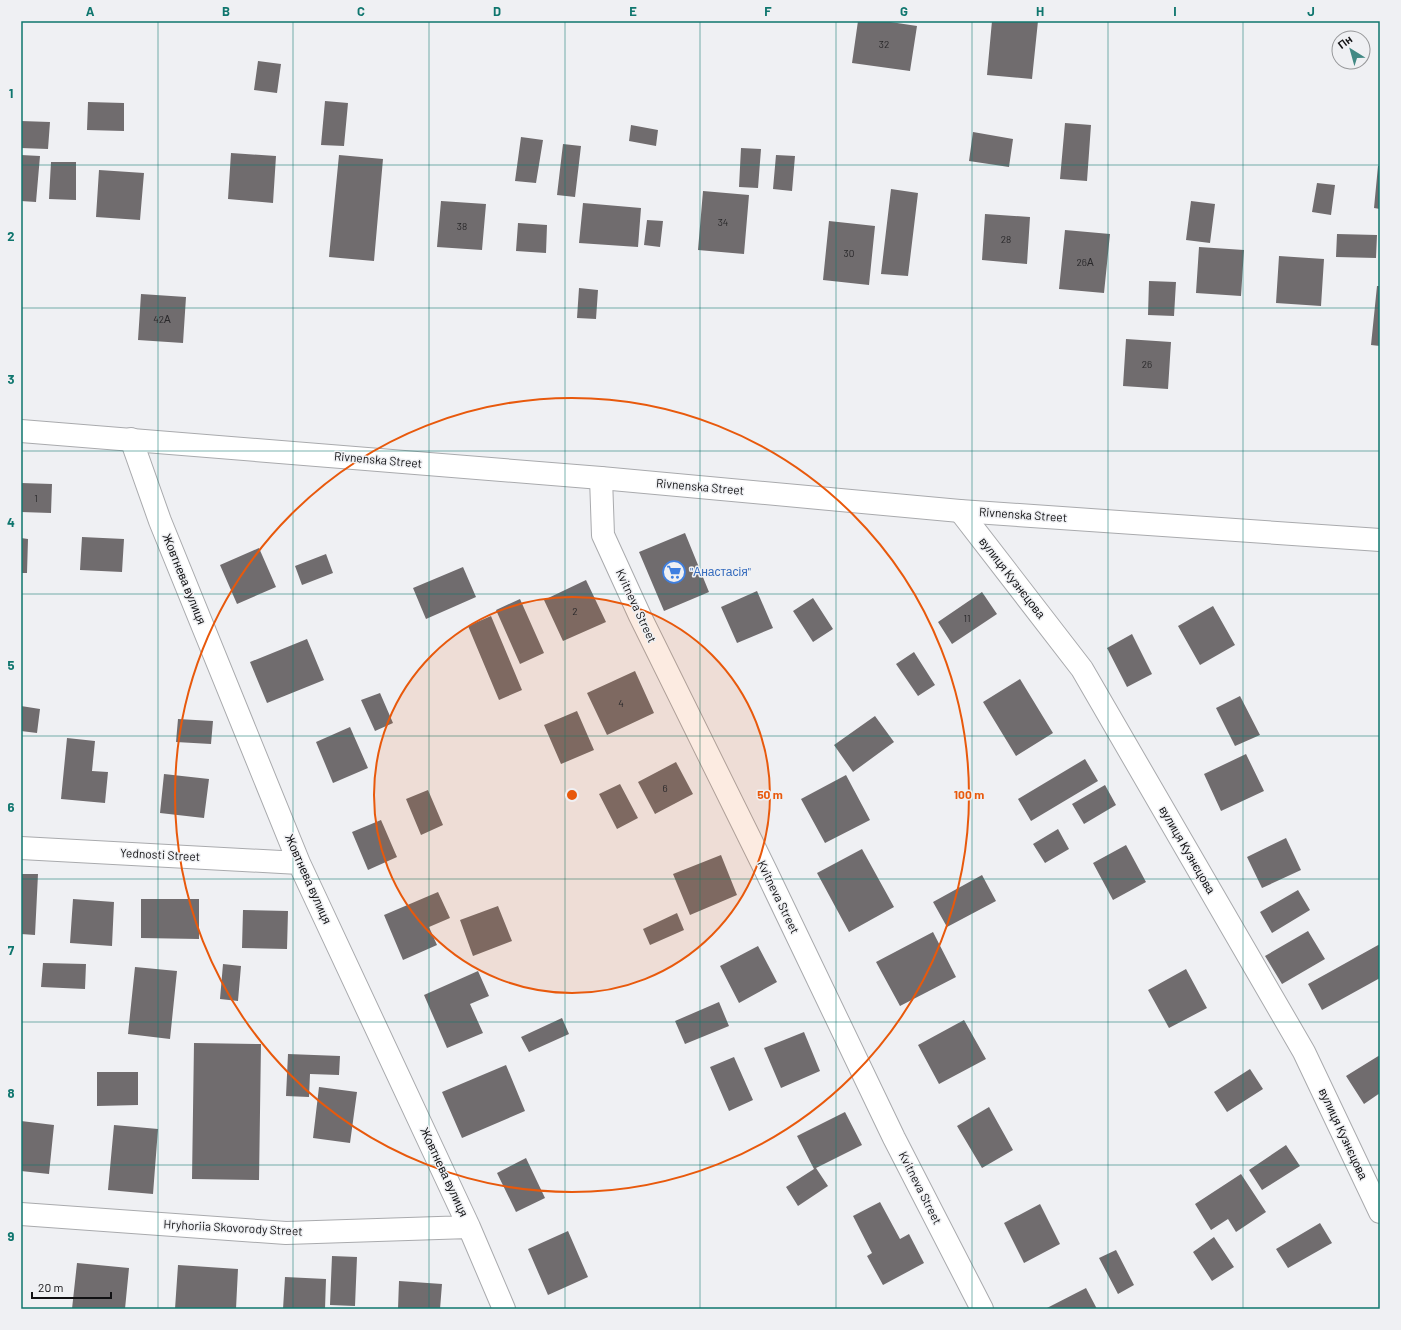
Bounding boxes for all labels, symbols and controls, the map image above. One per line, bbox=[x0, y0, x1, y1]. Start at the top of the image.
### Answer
text: A bbox=[86, 3, 95, 19]
text: B bbox=[222, 3, 230, 19]
text: C bbox=[357, 3, 365, 19]
text: D bbox=[493, 3, 501, 19]
text: E bbox=[629, 3, 637, 19]
text: F bbox=[764, 3, 772, 19]
text: G bbox=[900, 3, 908, 19]
text: H bbox=[1036, 3, 1044, 19]
text: I bbox=[1173, 3, 1177, 19]
text: J bbox=[1307, 3, 1315, 19]
north arrow bbox=[1331, 30, 1371, 70]
text: Пн bbox=[1335, 32, 1354, 51]
house number: 32 bbox=[879, 38, 889, 50]
text: 1 bbox=[9, 85, 13, 101]
house number: 34 bbox=[718, 216, 728, 228]
house number: 38 bbox=[457, 220, 467, 232]
text: 2 bbox=[7, 228, 15, 244]
house number: 28 bbox=[1001, 233, 1011, 245]
house number: 30 bbox=[844, 247, 854, 259]
house number: 26А bbox=[1076, 256, 1094, 268]
house number: 42А bbox=[153, 313, 171, 325]
house number: 26 bbox=[1142, 358, 1152, 370]
text: 3 bbox=[7, 371, 15, 387]
street label: Rivnenska Street bbox=[333, 448, 423, 470]
street label: Rivnenska Street bbox=[655, 475, 745, 497]
house number: 1 bbox=[34, 492, 38, 504]
street label: Rivnenska Street bbox=[979, 504, 1068, 524]
text: 4 bbox=[7, 514, 15, 530]
street label: Жовтнева вулиця bbox=[159, 531, 210, 626]
street label: вулиця Кузнєцова bbox=[976, 534, 1049, 622]
supermarket icon: "Анастасія" bbox=[661, 559, 687, 585]
place label: "Анастасія" bbox=[690, 564, 751, 578]
street label: Kvitneva Street bbox=[614, 566, 660, 645]
house number: 2 bbox=[572, 605, 578, 617]
house number: 11 bbox=[963, 612, 971, 624]
text: 5 bbox=[7, 657, 15, 673]
house number: 4 bbox=[618, 697, 624, 709]
house number: 6 bbox=[662, 782, 668, 794]
text: 50 m bbox=[757, 787, 783, 801]
text: 100 m bbox=[954, 787, 984, 801]
centre of rings bbox=[565, 788, 579, 802]
text: 6 bbox=[8, 799, 15, 815]
street label: вулиця Кузнєцова bbox=[1156, 803, 1219, 897]
street label: Жовтнева вулиця bbox=[282, 832, 335, 926]
street label: Yednosti Street bbox=[120, 845, 201, 863]
street label: Kvitneva Street bbox=[755, 858, 803, 935]
text: 7 bbox=[8, 942, 15, 958]
text: 8 bbox=[7, 1085, 15, 1101]
street label: вулиця Кузнєцова bbox=[1316, 1086, 1371, 1182]
street label: Жовтнева вулиця bbox=[417, 1125, 472, 1219]
street label: Kvitneva Street bbox=[897, 1149, 945, 1226]
street label: Hryhoriia Skovorody Street bbox=[163, 1216, 303, 1238]
text: 9 bbox=[8, 1228, 15, 1244]
scale bar bbox=[32, 1274, 111, 1300]
text: 20 m bbox=[38, 1280, 64, 1294]

